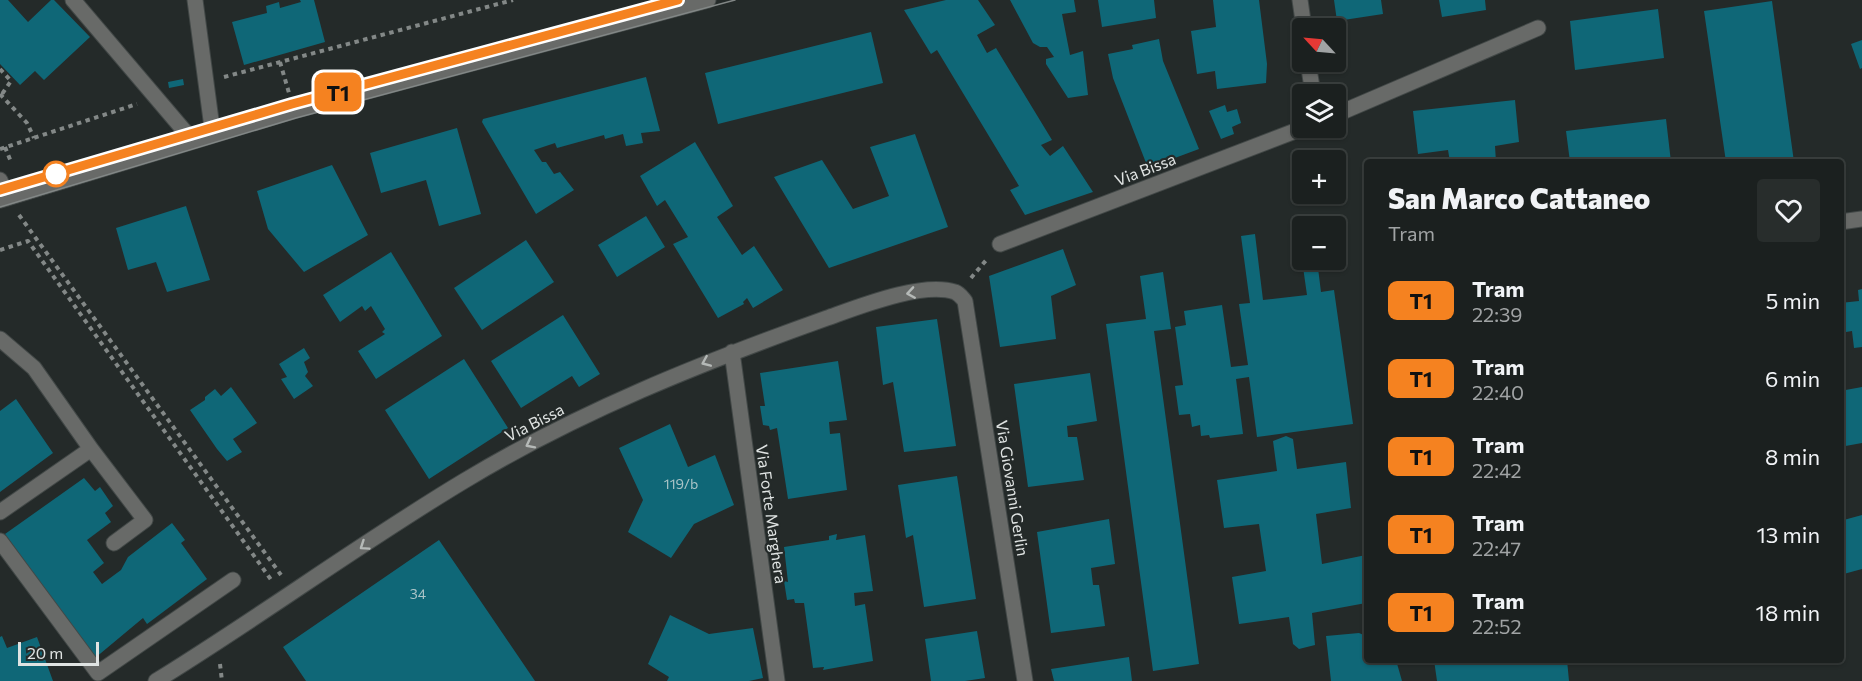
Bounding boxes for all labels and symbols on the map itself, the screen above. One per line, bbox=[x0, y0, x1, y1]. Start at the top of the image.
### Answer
north arrow bbox=[1292, 18, 1346, 72]
line badge: T1 bbox=[311, 72, 365, 112]
street label: Via Bissa bbox=[1112, 149, 1178, 189]
unlabelled marker bbox=[43, 161, 69, 187]
one-way arrow bbox=[906, 287, 915, 299]
one-way arrow bbox=[702, 355, 713, 367]
street label: Via Bissa bbox=[501, 399, 567, 445]
street label: Via Giovanni Gerlin bbox=[993, 419, 1033, 557]
one-way arrow bbox=[525, 437, 536, 448]
street label: Via Forte Marghera bbox=[753, 443, 791, 585]
house number: 119/b bbox=[664, 475, 698, 492]
one-way arrow bbox=[359, 539, 370, 550]
house number: 34 bbox=[410, 585, 427, 602]
scale bar bbox=[18, 639, 99, 666]

